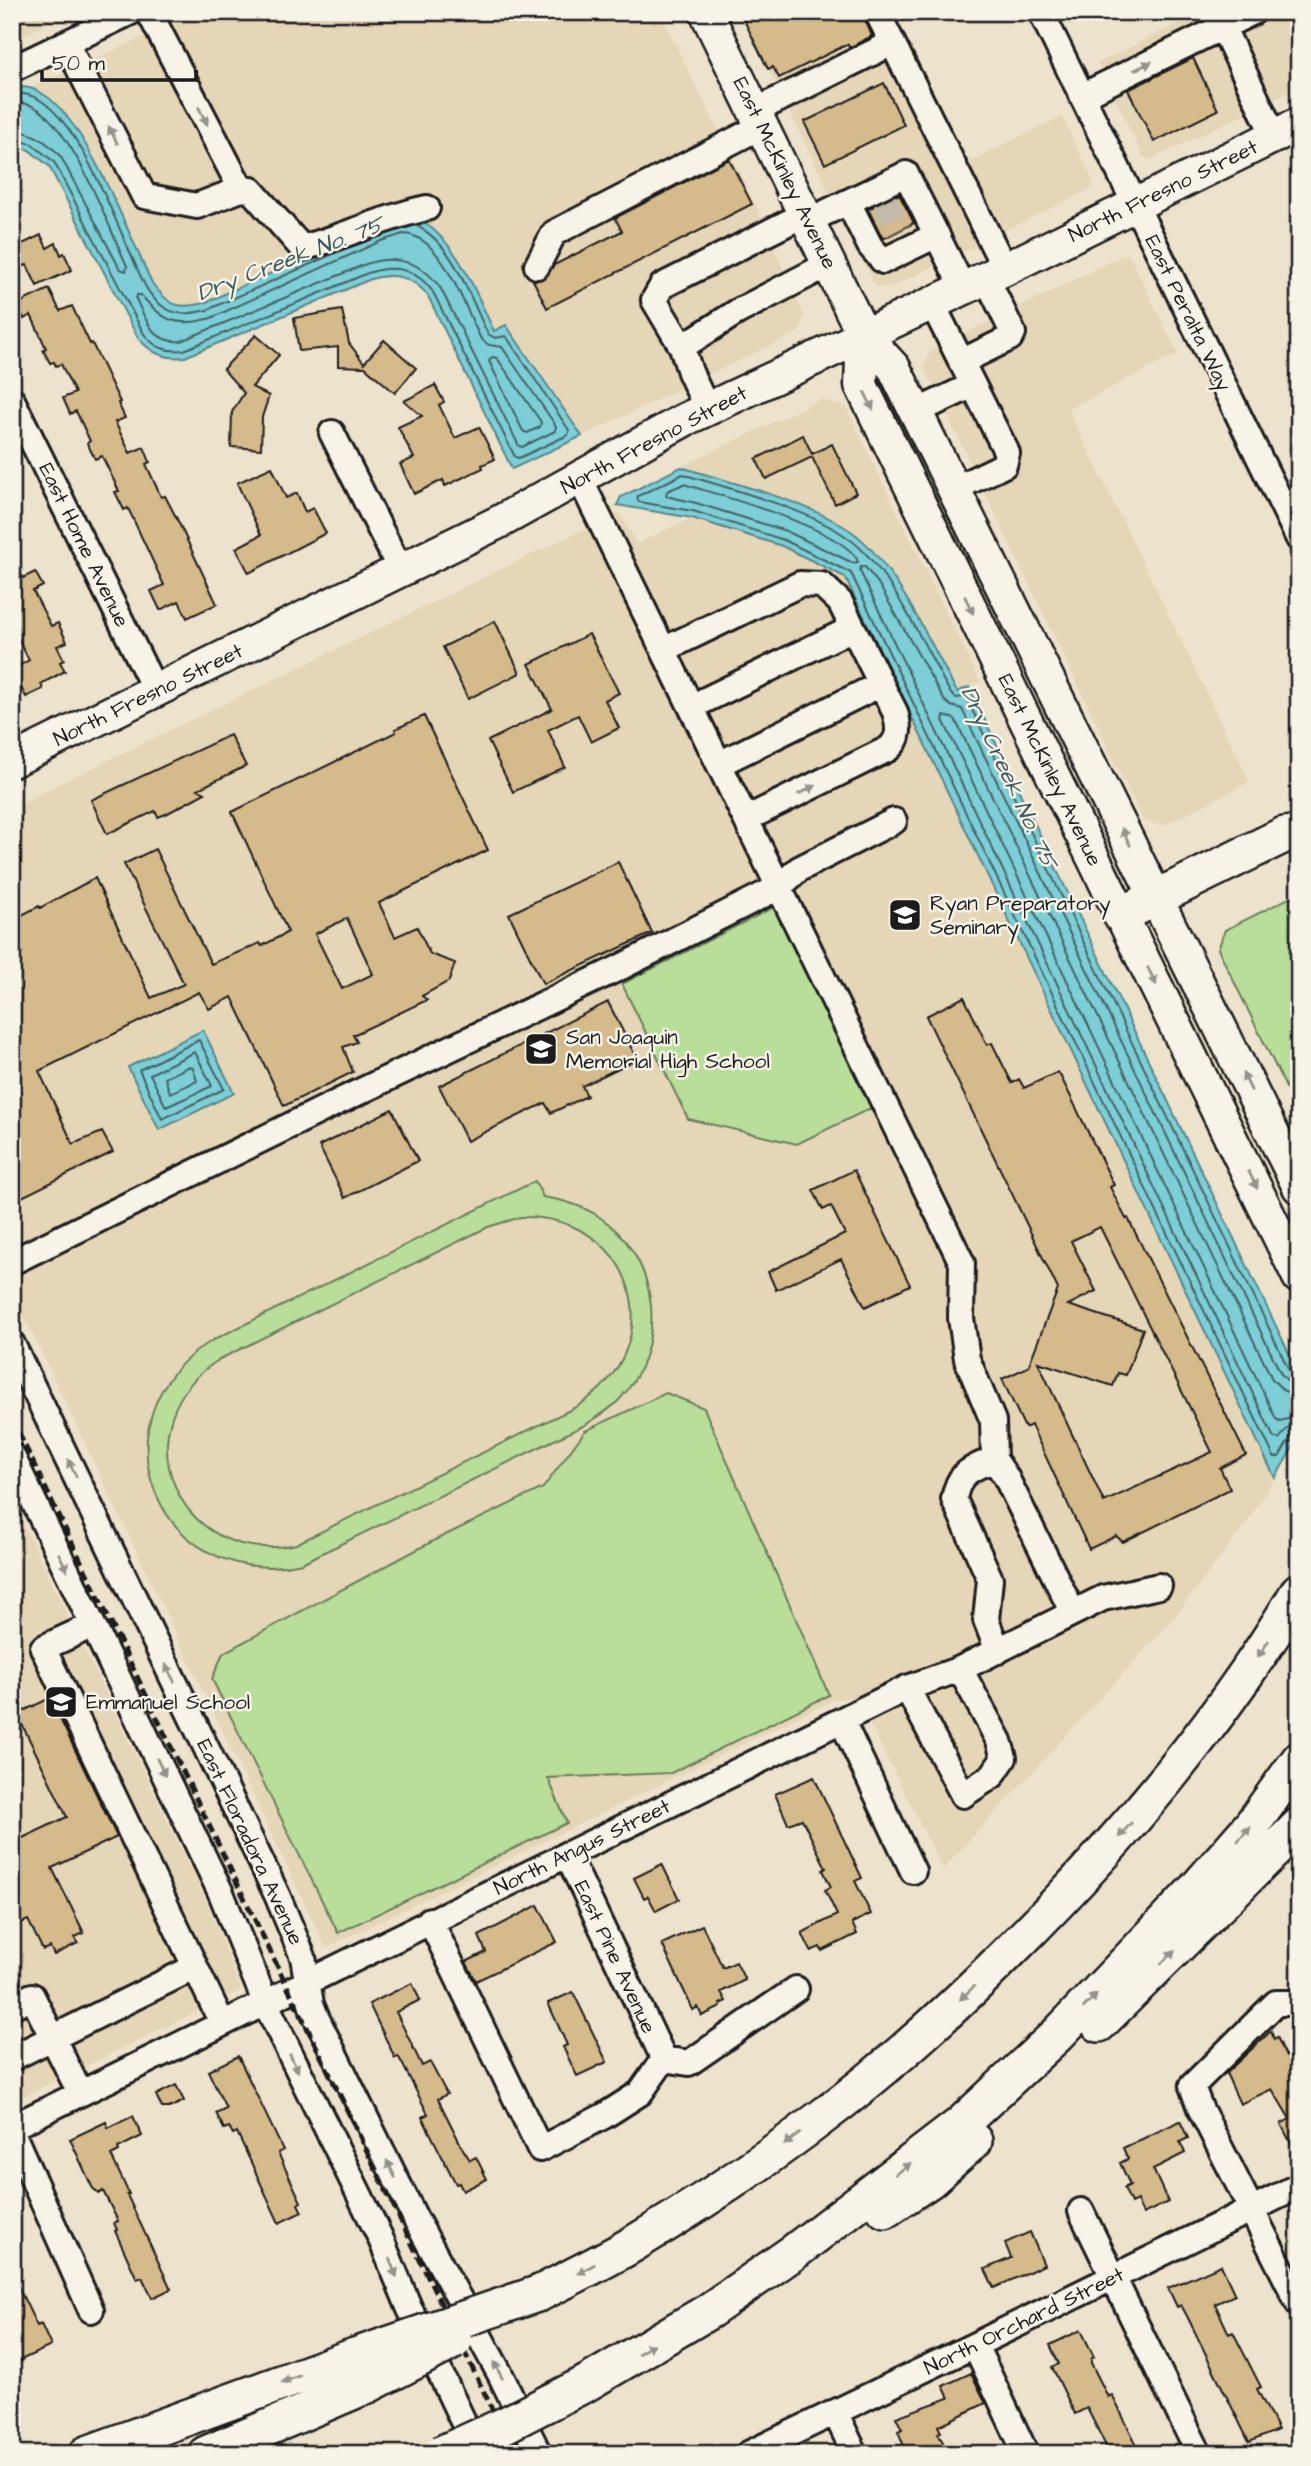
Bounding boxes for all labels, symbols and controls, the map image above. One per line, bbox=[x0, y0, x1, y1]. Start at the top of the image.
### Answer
scale bar bbox=[42, 38, 196, 82]
text: 50 m bbox=[52, 49, 106, 78]
one-way arrow bbox=[1133, 61, 1153, 72]
street label: East McKinley Avenue bbox=[724, 72, 844, 275]
one-way arrow bbox=[197, 106, 208, 126]
one-way arrow bbox=[107, 125, 118, 145]
street label: North Fresno Street bbox=[1063, 132, 1263, 249]
water label: Dry Creek No. 75 bbox=[192, 207, 391, 310]
street label: East Peralta Way bbox=[1136, 230, 1239, 397]
street label: North Fresno Street bbox=[556, 378, 753, 501]
one-way arrow bbox=[863, 391, 875, 411]
street label: East Home Avenue bbox=[32, 458, 136, 632]
one-way arrow bbox=[963, 595, 975, 615]
street label: North Fresno Street bbox=[48, 636, 248, 753]
street label: East McKinley Avenue bbox=[989, 669, 1109, 872]
water label: Dry Creek No. 75 bbox=[952, 681, 1067, 877]
one-way arrow bbox=[797, 784, 817, 795]
one-way arrow bbox=[1121, 827, 1132, 847]
place label: Ryan Preparatory Seminary bbox=[930, 889, 1111, 944]
school or university icon: Ryan Preparatory Seminary bbox=[886, 896, 924, 934]
one-way arrow bbox=[1146, 966, 1157, 986]
place label: San Joaquin Memorial High School bbox=[566, 1023, 770, 1078]
school or university icon: San Joaquin Memorial High School bbox=[522, 1030, 560, 1068]
one-way arrow bbox=[1241, 1072, 1253, 1092]
one-way arrow bbox=[1247, 1170, 1258, 1190]
one-way arrow bbox=[66, 1458, 77, 1478]
one-way arrow bbox=[57, 1552, 68, 1572]
one-way arrow bbox=[1256, 1640, 1270, 1658]
one-way arrow bbox=[165, 1663, 176, 1683]
school or university icon: Emmanuel School bbox=[42, 1683, 80, 1721]
place label: Emmanuel School bbox=[86, 1688, 250, 1717]
street label: East Floradora Avenue bbox=[190, 1734, 310, 1950]
one-way arrow bbox=[155, 1757, 167, 1777]
street label: North Angus Street bbox=[489, 1791, 676, 1904]
one-way arrow bbox=[1117, 1821, 1133, 1839]
one-way arrow bbox=[1236, 1825, 1251, 1842]
street label: East Pine Avenue bbox=[567, 1876, 663, 2038]
one-way arrow bbox=[1159, 1948, 1176, 1965]
one-way arrow bbox=[959, 1985, 976, 2001]
one-way arrow bbox=[1081, 1992, 1098, 2009]
one-way arrow bbox=[289, 2053, 300, 2073]
one-way arrow bbox=[783, 2132, 801, 2146]
one-way arrow bbox=[386, 2159, 397, 2179]
one-way arrow bbox=[894, 2163, 912, 2177]
one-way arrow bbox=[387, 2258, 399, 2278]
street label: North Orchard Street bbox=[919, 2260, 1129, 2382]
one-way arrow bbox=[576, 2263, 595, 2275]
one-way arrow bbox=[636, 2342, 655, 2355]
one-way arrow bbox=[492, 2360, 504, 2380]
one-way arrow bbox=[281, 2374, 302, 2385]

